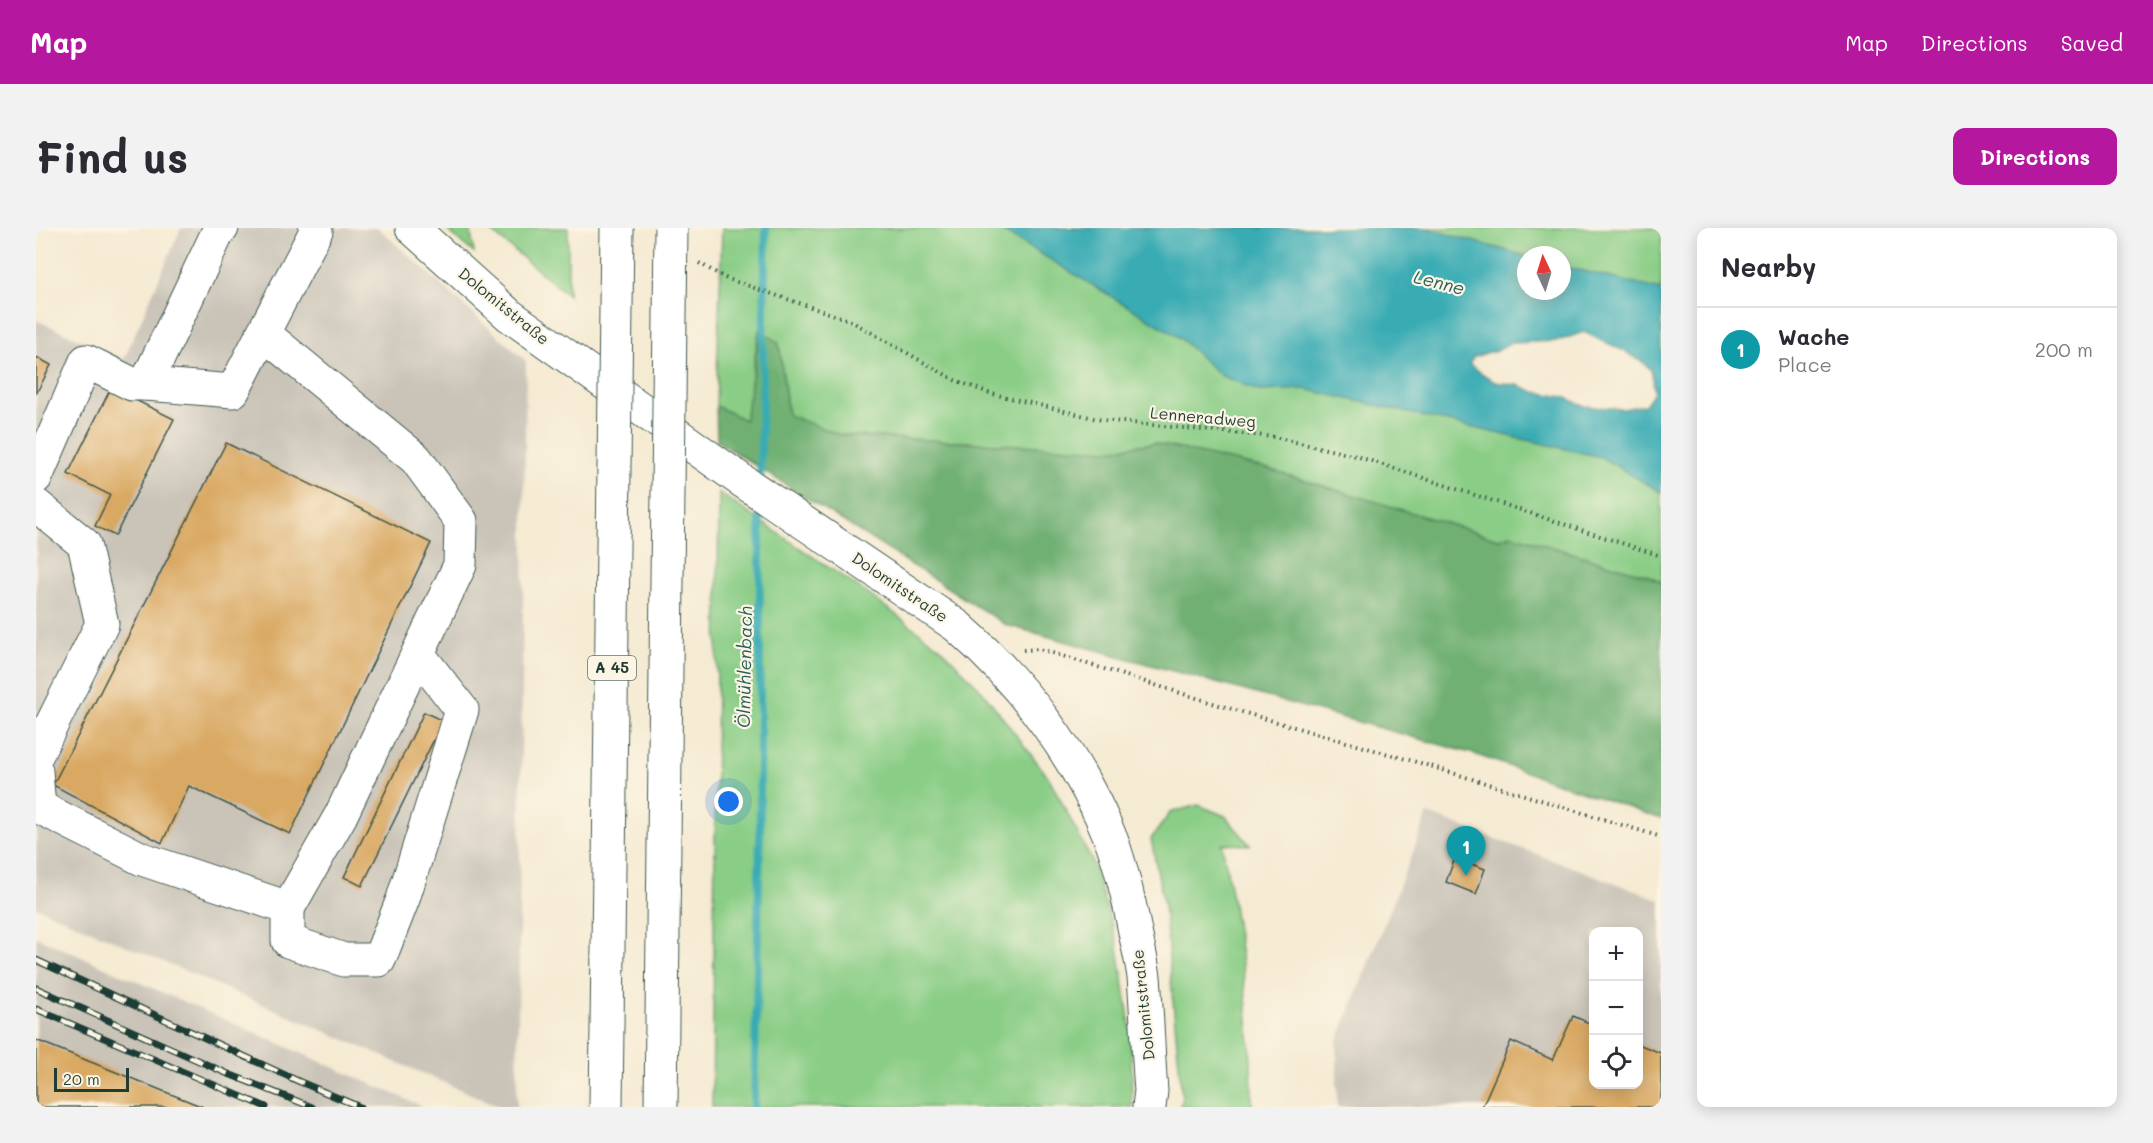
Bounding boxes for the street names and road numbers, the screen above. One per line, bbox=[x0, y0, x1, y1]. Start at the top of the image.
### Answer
street label: Dolomitstraße bbox=[454, 262, 554, 349]
street label: Lenneradweg bbox=[1149, 401, 1257, 432]
street label: Dolomitstraße bbox=[848, 547, 952, 626]
road number: A 45 bbox=[588, 656, 636, 680]
street label: Dolomitstraße bbox=[1126, 948, 1159, 1062]

